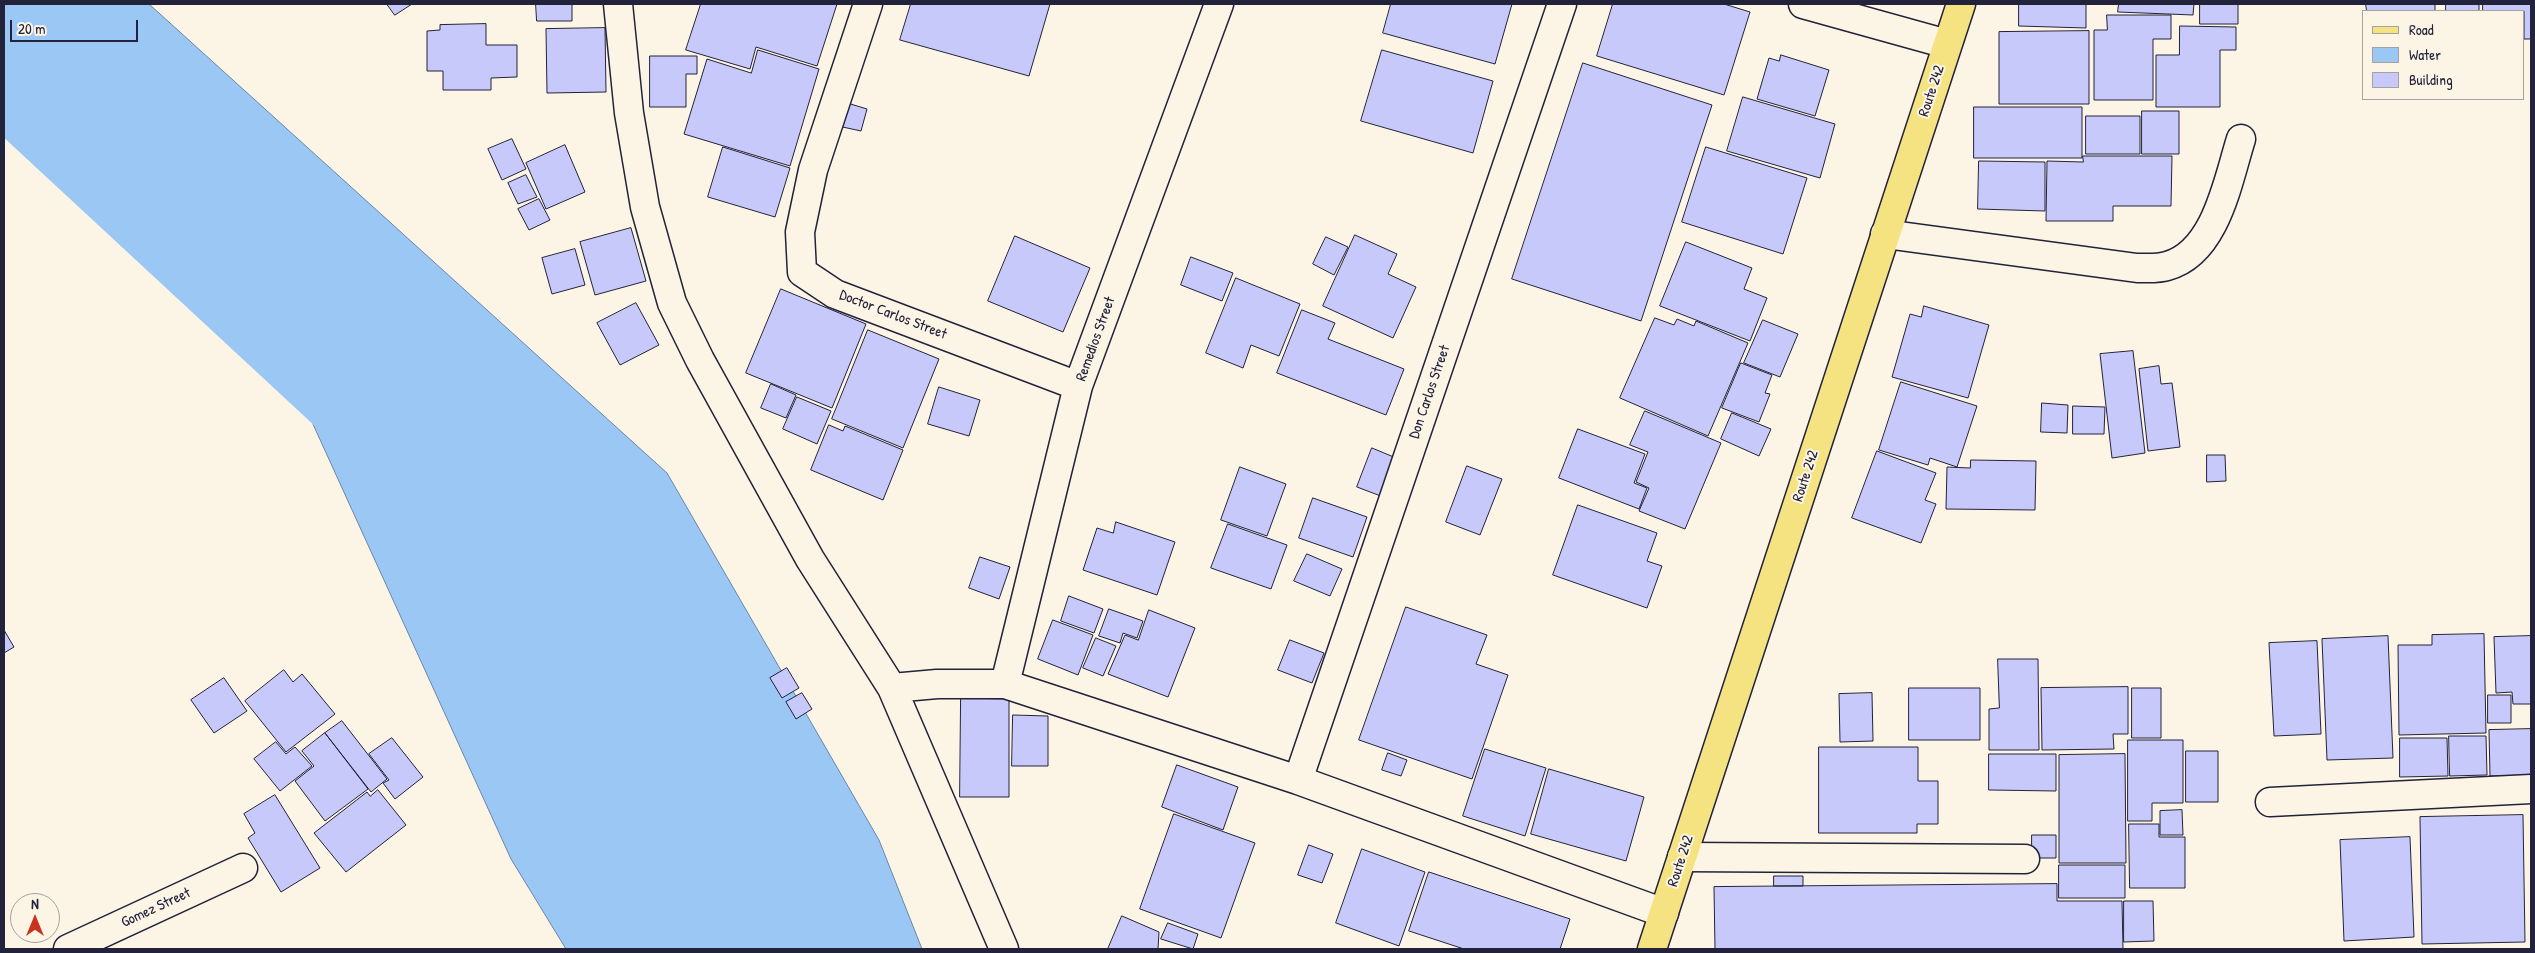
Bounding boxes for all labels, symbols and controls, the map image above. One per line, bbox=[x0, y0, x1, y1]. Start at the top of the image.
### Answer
scale bar bbox=[12, 10, 140, 42]
legend bbox=[2362, 10, 2525, 100]
text: 20 m bbox=[18, 18, 45, 39]
text: Road bbox=[2409, 19, 2434, 40]
text: Water bbox=[2409, 44, 2441, 65]
street label: Route 242 bbox=[1915, 63, 1949, 119]
text: Building bbox=[2409, 69, 2453, 90]
street label: Doctor Carlos Street bbox=[837, 286, 949, 344]
street label: Remedios Street bbox=[1072, 294, 1120, 384]
street label: Don Carlos Street bbox=[1406, 343, 1454, 441]
street label: Route 242 bbox=[1789, 448, 1823, 504]
street label: Route 242 bbox=[1664, 833, 1698, 889]
street label: Gomez Street bbox=[119, 884, 193, 932]
north arrow bbox=[10, 893, 60, 943]
text: N bbox=[31, 894, 39, 913]

